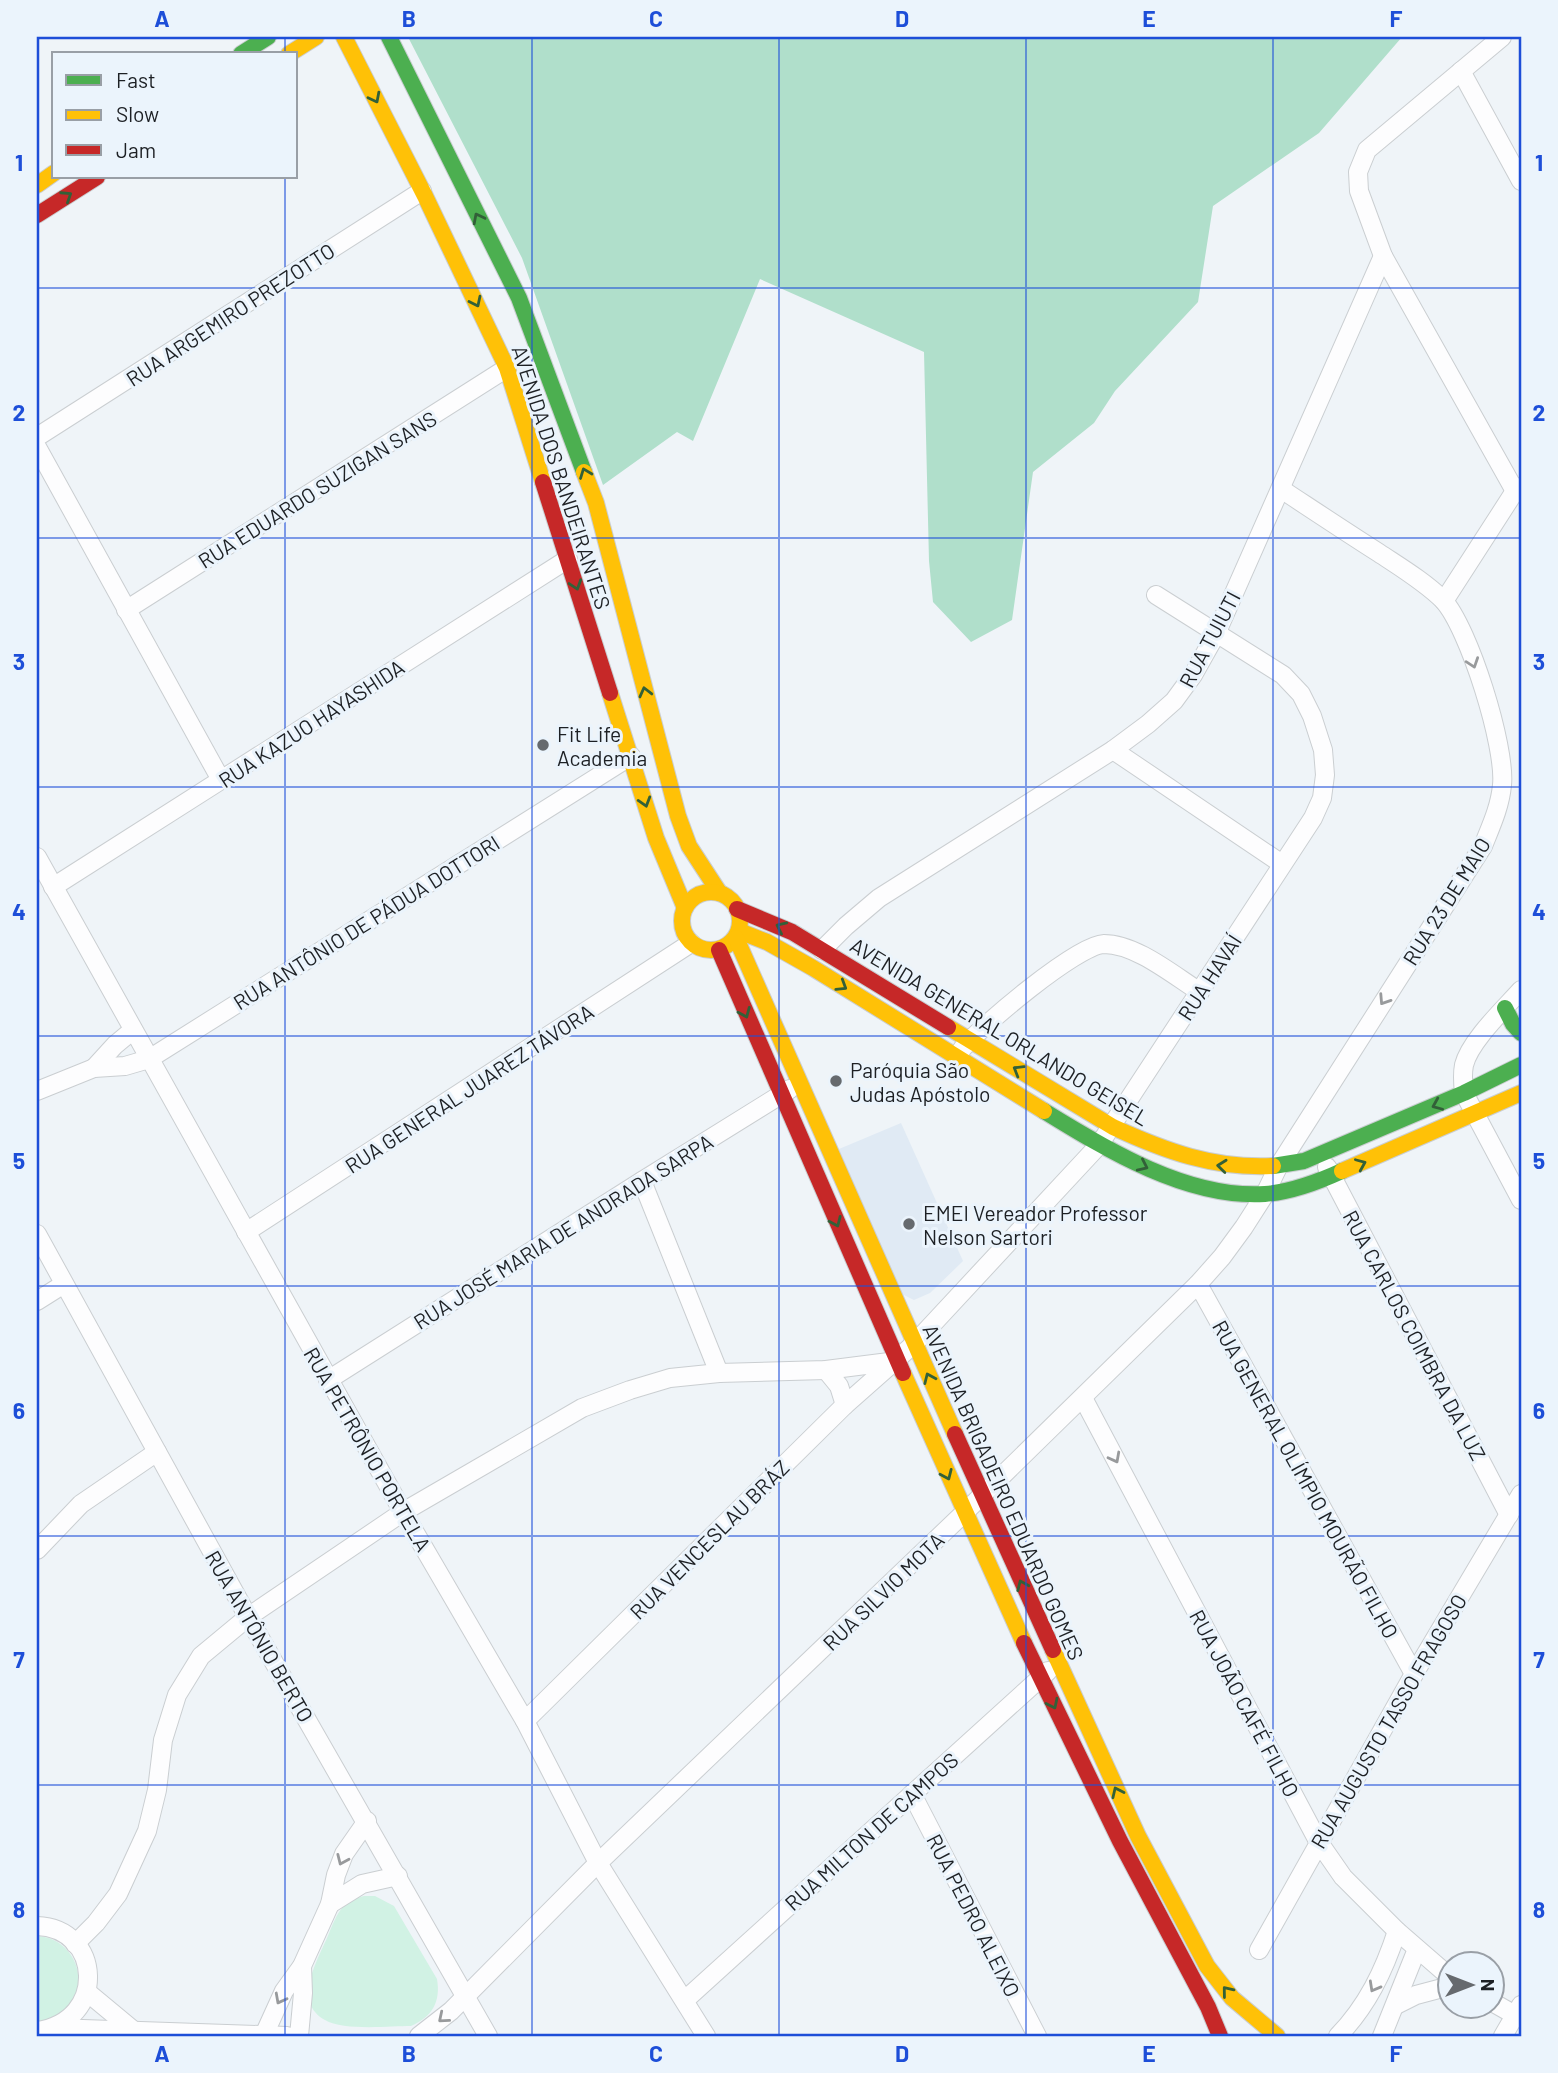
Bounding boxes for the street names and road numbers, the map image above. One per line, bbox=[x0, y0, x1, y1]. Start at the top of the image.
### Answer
street label: RUA ARGEMIRO PREZOTTO bbox=[121, 237, 339, 391]
street label: AVENIDA DOS BANDEIRANTES bbox=[507, 342, 617, 612]
street label: RUA EDUARDO SUZIGAN SANS bbox=[193, 405, 441, 573]
street label: RUA TUIUTI bbox=[1173, 587, 1245, 691]
street label: RUA KAZUO HAYASHIDA bbox=[214, 654, 409, 792]
street label: RUA ANTÔNIO DE PÁDUA DOTTORI bbox=[228, 830, 504, 1014]
street label: RUA 23 DE MAIO bbox=[1397, 833, 1495, 969]
street label: RUA HAVAÍ bbox=[1172, 929, 1246, 1025]
street label: AVENIDA GENERAL ORLANDO GEISEL bbox=[846, 932, 1154, 1130]
street label: RUA GENERAL JUAREZ TÁVORA bbox=[340, 998, 598, 1178]
street label: RUA JOSÉ MARIA DE ANDRADA SARPA bbox=[409, 1128, 717, 1334]
street label: RUA CARLOS COIMBRA DA LUZ bbox=[1338, 1206, 1492, 1464]
street label: RUA GENERAL OLÍMPIO MOURÃO FILHO bbox=[1208, 1316, 1404, 1642]
street label: AVENIDA BRIGADEIRO EDUARDO GOMES bbox=[918, 1320, 1090, 1664]
street label: RUA PETRÔNIO PORTELA bbox=[299, 1342, 437, 1556]
street label: RUA VENCESLAU BRÁZ bbox=[624, 1454, 794, 1624]
street label: RUA SILVIO MOTA bbox=[817, 1527, 949, 1655]
street label: RUA ANTÔNIO BERTO bbox=[201, 1546, 319, 1726]
street label: RUA AUGUSTO TASSO FRAGOSO bbox=[1305, 1589, 1471, 1853]
street label: RUA JOÃO CAFÉ FILHO bbox=[1185, 1605, 1305, 1801]
street label: RUA MILTON DE CAMPOS bbox=[779, 1747, 963, 1915]
street label: RUA PEDRO ALEIXO bbox=[922, 1829, 1026, 2001]

